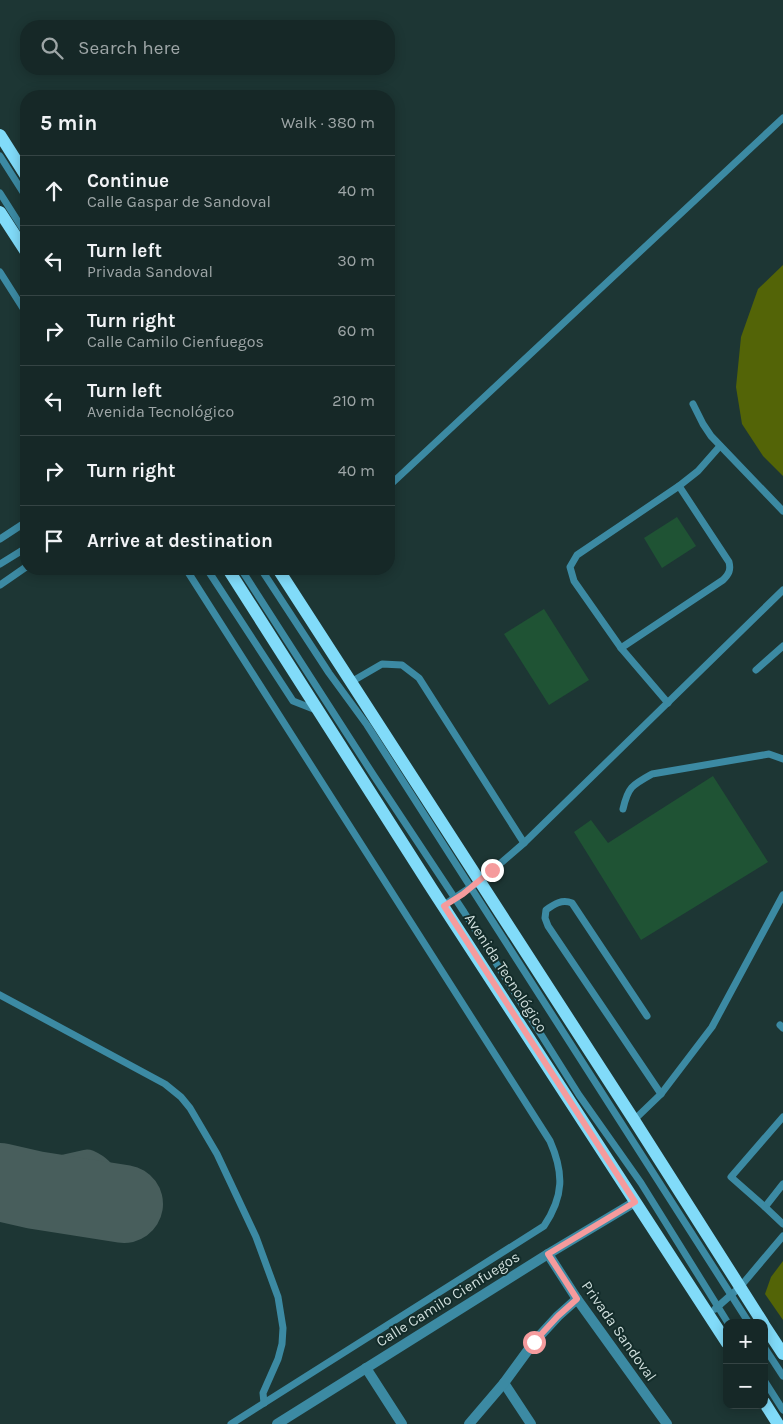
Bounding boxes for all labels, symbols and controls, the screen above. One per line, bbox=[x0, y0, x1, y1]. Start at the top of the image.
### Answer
search box bbox=[20, 20, 395, 75]
icon: search bbox=[38, 34, 66, 62]
text: Search here bbox=[78, 37, 180, 59]
text: 5 min bbox=[40, 111, 97, 135]
text: Walk · 380 m bbox=[281, 113, 375, 132]
text: Continue bbox=[87, 170, 169, 192]
icon: ahead bbox=[40, 177, 68, 205]
text: 40 m bbox=[338, 181, 375, 200]
text: Calle Gaspar de Sandoval bbox=[87, 192, 271, 211]
text: Turn left bbox=[87, 240, 162, 262]
icon: left bbox=[40, 247, 68, 275]
text: 30 m bbox=[337, 251, 375, 270]
text: Privada Sandoval bbox=[87, 262, 213, 281]
text: Turn right bbox=[87, 310, 176, 332]
icon: right bbox=[40, 317, 68, 345]
text: 60 m bbox=[338, 321, 375, 340]
text: Calle Camilo Cienfuegos bbox=[87, 332, 264, 351]
text: Turn left bbox=[87, 380, 162, 402]
icon: left bbox=[40, 387, 68, 415]
text: 210 m bbox=[332, 391, 375, 410]
text: Avenida Tecnológico bbox=[87, 402, 234, 421]
icon: right bbox=[40, 457, 68, 485]
text: Turn right bbox=[87, 460, 176, 482]
text: 40 m bbox=[338, 461, 375, 480]
icon: arrive bbox=[40, 527, 68, 555]
text: Arrive at destination bbox=[87, 530, 273, 552]
route end bbox=[481, 859, 504, 882]
street label: Avenida Tecnológico bbox=[461, 910, 551, 1036]
street label: Calle Camilo Cienfuegos bbox=[373, 1247, 523, 1351]
street label: Privada Sandoval bbox=[578, 1277, 660, 1385]
map controls bbox=[723, 1319, 768, 1409]
button: + bbox=[723, 1319, 768, 1364]
route start bbox=[523, 1331, 546, 1354]
button: − bbox=[723, 1364, 768, 1409]

